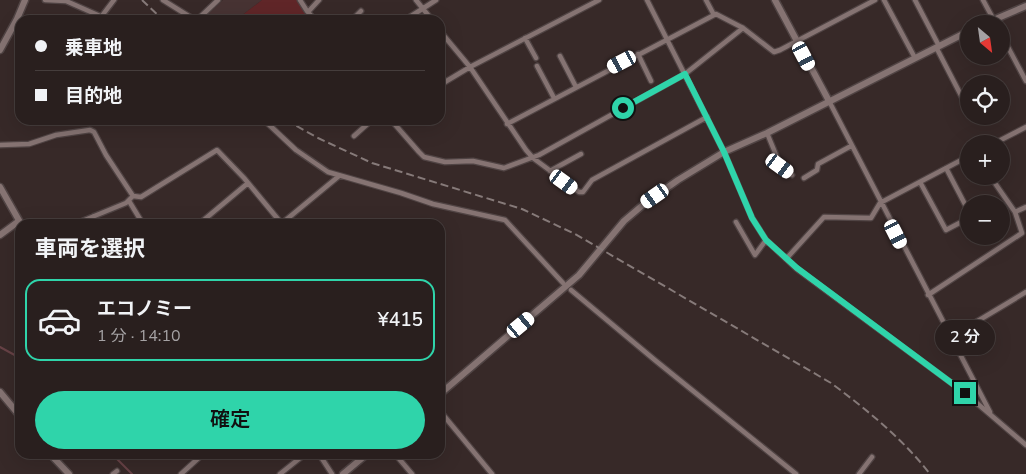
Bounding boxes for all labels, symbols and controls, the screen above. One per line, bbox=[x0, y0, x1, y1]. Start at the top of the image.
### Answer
north arrow bbox=[960, 15, 1010, 65]
map controls bbox=[960, 15, 1010, 245]
text: 乗車地 bbox=[65, 35, 122, 61]
car bbox=[790, 39, 817, 73]
car bbox=[605, 48, 638, 76]
button: locate bbox=[960, 75, 1010, 125]
text: 目的地 bbox=[65, 83, 122, 109]
route start bbox=[612, 97, 634, 119]
button: + bbox=[960, 135, 1010, 185]
car bbox=[763, 151, 796, 181]
car bbox=[547, 167, 580, 197]
car bbox=[638, 181, 671, 211]
button: − bbox=[960, 195, 1010, 245]
car bbox=[882, 217, 909, 251]
text: 車両を選択 bbox=[35, 234, 145, 264]
text: エコノミー bbox=[97, 296, 192, 322]
icon: car bbox=[37, 298, 82, 343]
text: ¥415 bbox=[377, 307, 423, 333]
car bbox=[504, 310, 537, 340]
callout: 2 分 bbox=[935, 320, 995, 356]
text: 1 分 · 14:10 bbox=[97, 325, 181, 347]
text: 2 分 bbox=[950, 326, 980, 348]
route end bbox=[954, 382, 976, 404]
button: 確定 bbox=[35, 391, 425, 449]

